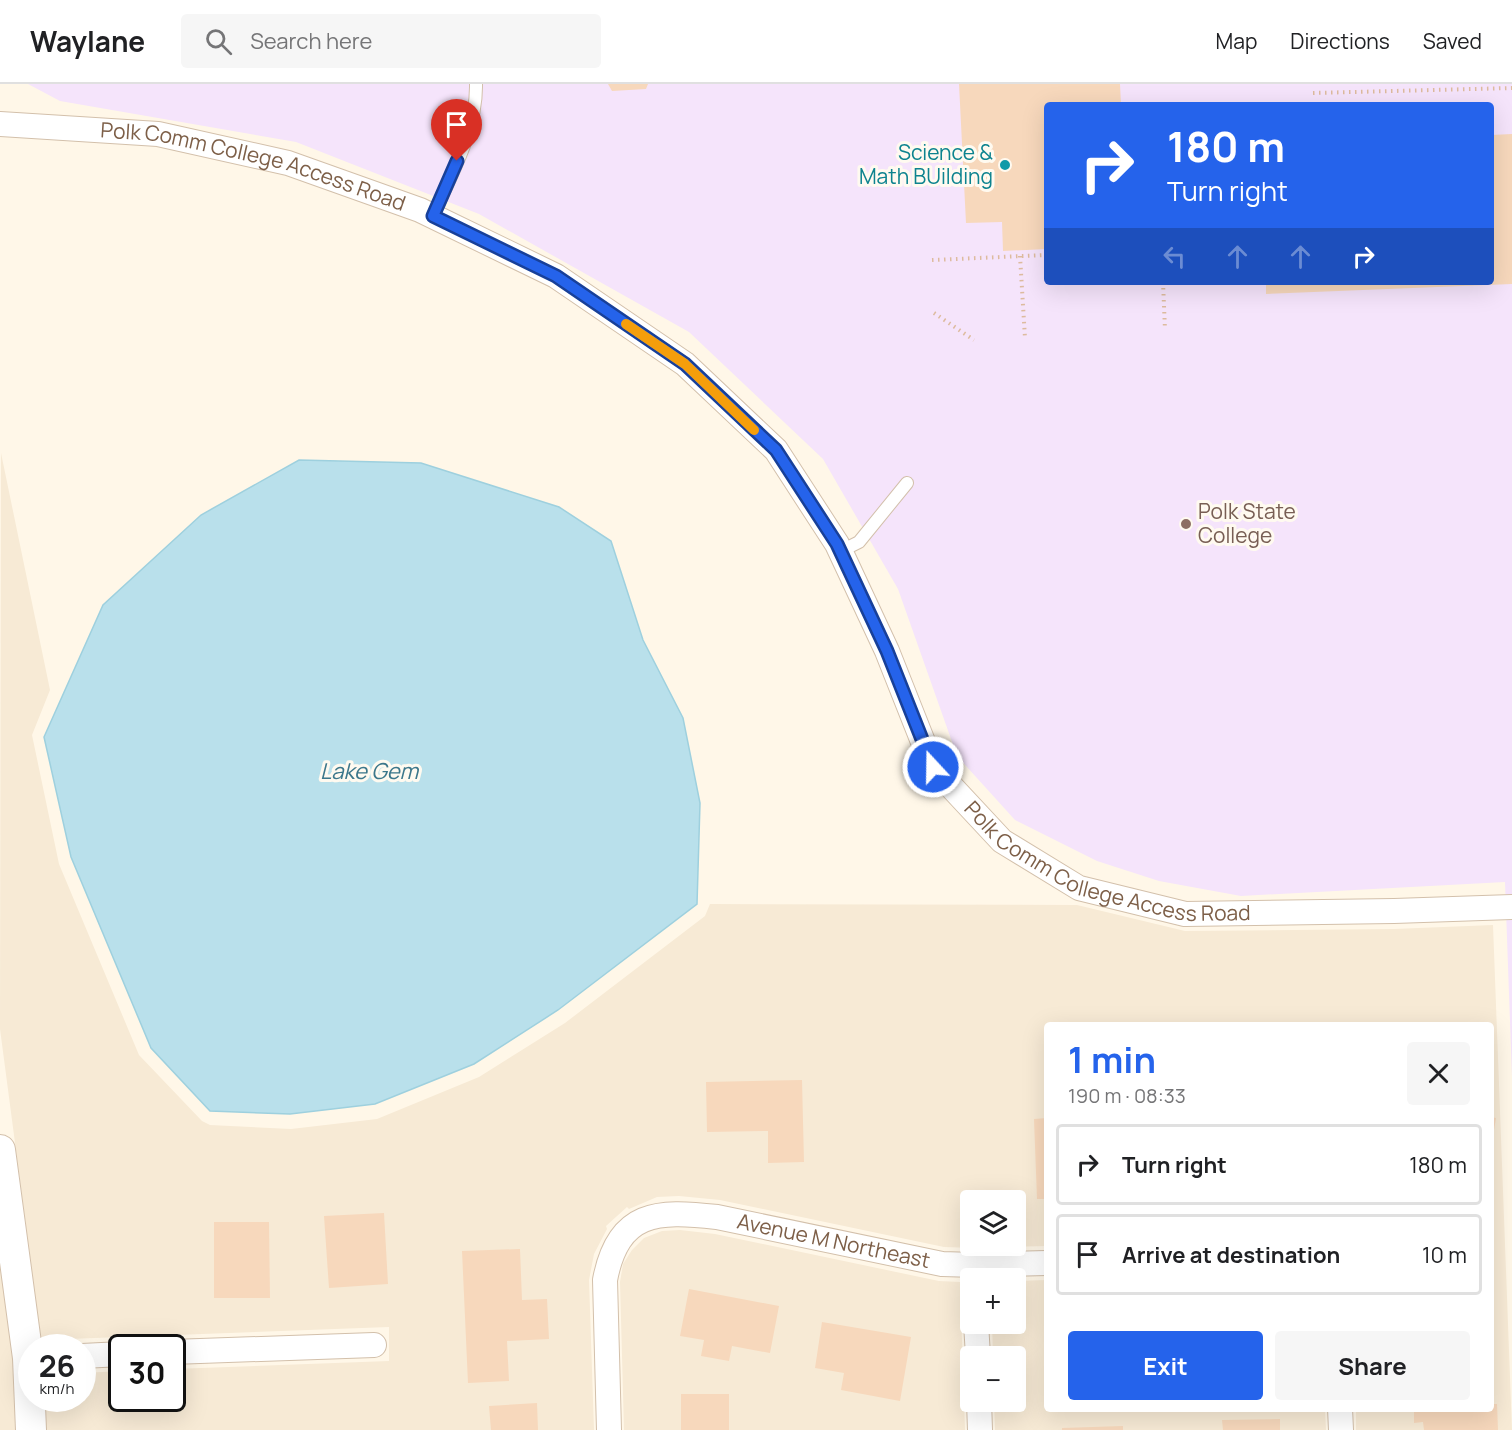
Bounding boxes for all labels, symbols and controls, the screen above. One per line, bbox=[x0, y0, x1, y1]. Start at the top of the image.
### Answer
search box bbox=[181, 14, 601, 68]
text: Waylane bbox=[30, 22, 145, 60]
icon: search bbox=[202, 25, 235, 58]
text: Search here bbox=[250, 26, 372, 56]
text: Map bbox=[1216, 27, 1257, 55]
text: Directions bbox=[1290, 27, 1390, 55]
text: Saved bbox=[1423, 27, 1482, 55]
pin bbox=[431, 99, 482, 161]
icon: arrive bbox=[440, 108, 473, 141]
street label: Polk Comm College Access Road bbox=[100, 115, 410, 217]
text: 180 m bbox=[1167, 117, 1285, 175]
icon: right bbox=[1068, 126, 1146, 204]
place label: Science & Math BUilding bbox=[859, 138, 993, 190]
marker: Science & Math BUilding bbox=[998, 158, 1012, 172]
text: Turn right bbox=[1167, 172, 1288, 209]
icon: left bbox=[1158, 240, 1191, 273]
icon: ahead bbox=[1221, 240, 1254, 273]
icon: ahead bbox=[1284, 240, 1317, 273]
icon: right bbox=[1347, 240, 1380, 273]
place label: Polk State College bbox=[1198, 497, 1296, 549]
marker: Polk State College bbox=[1179, 517, 1193, 531]
position arrow bbox=[901, 735, 965, 799]
water label: Lake Gem bbox=[320, 756, 419, 786]
street label: Polk Comm College Access Road bbox=[959, 794, 1251, 927]
text: 1 min bbox=[1068, 1035, 1156, 1084]
button: close bbox=[1407, 1042, 1470, 1105]
text: 190 m · 08:33 bbox=[1068, 1082, 1186, 1109]
icon: right bbox=[1071, 1148, 1104, 1181]
text: Turn right bbox=[1122, 1150, 1227, 1180]
text: 180 m bbox=[1409, 1150, 1467, 1180]
map controls bbox=[960, 1190, 1026, 1412]
button: layers bbox=[960, 1190, 1026, 1256]
street label: Avenue M Northeast bbox=[735, 1207, 933, 1274]
icon: arrive bbox=[1071, 1238, 1104, 1271]
text: Arrive at destination bbox=[1122, 1240, 1340, 1270]
text: 10 m bbox=[1422, 1240, 1467, 1270]
button: + bbox=[960, 1268, 1026, 1334]
button: Exit bbox=[1068, 1331, 1263, 1400]
button: Share bbox=[1275, 1331, 1470, 1400]
speed limit sign: 30 bbox=[108, 1334, 186, 1412]
text: 26 bbox=[39, 1345, 75, 1386]
button: − bbox=[960, 1346, 1026, 1412]
text: km/h bbox=[40, 1378, 74, 1399]

